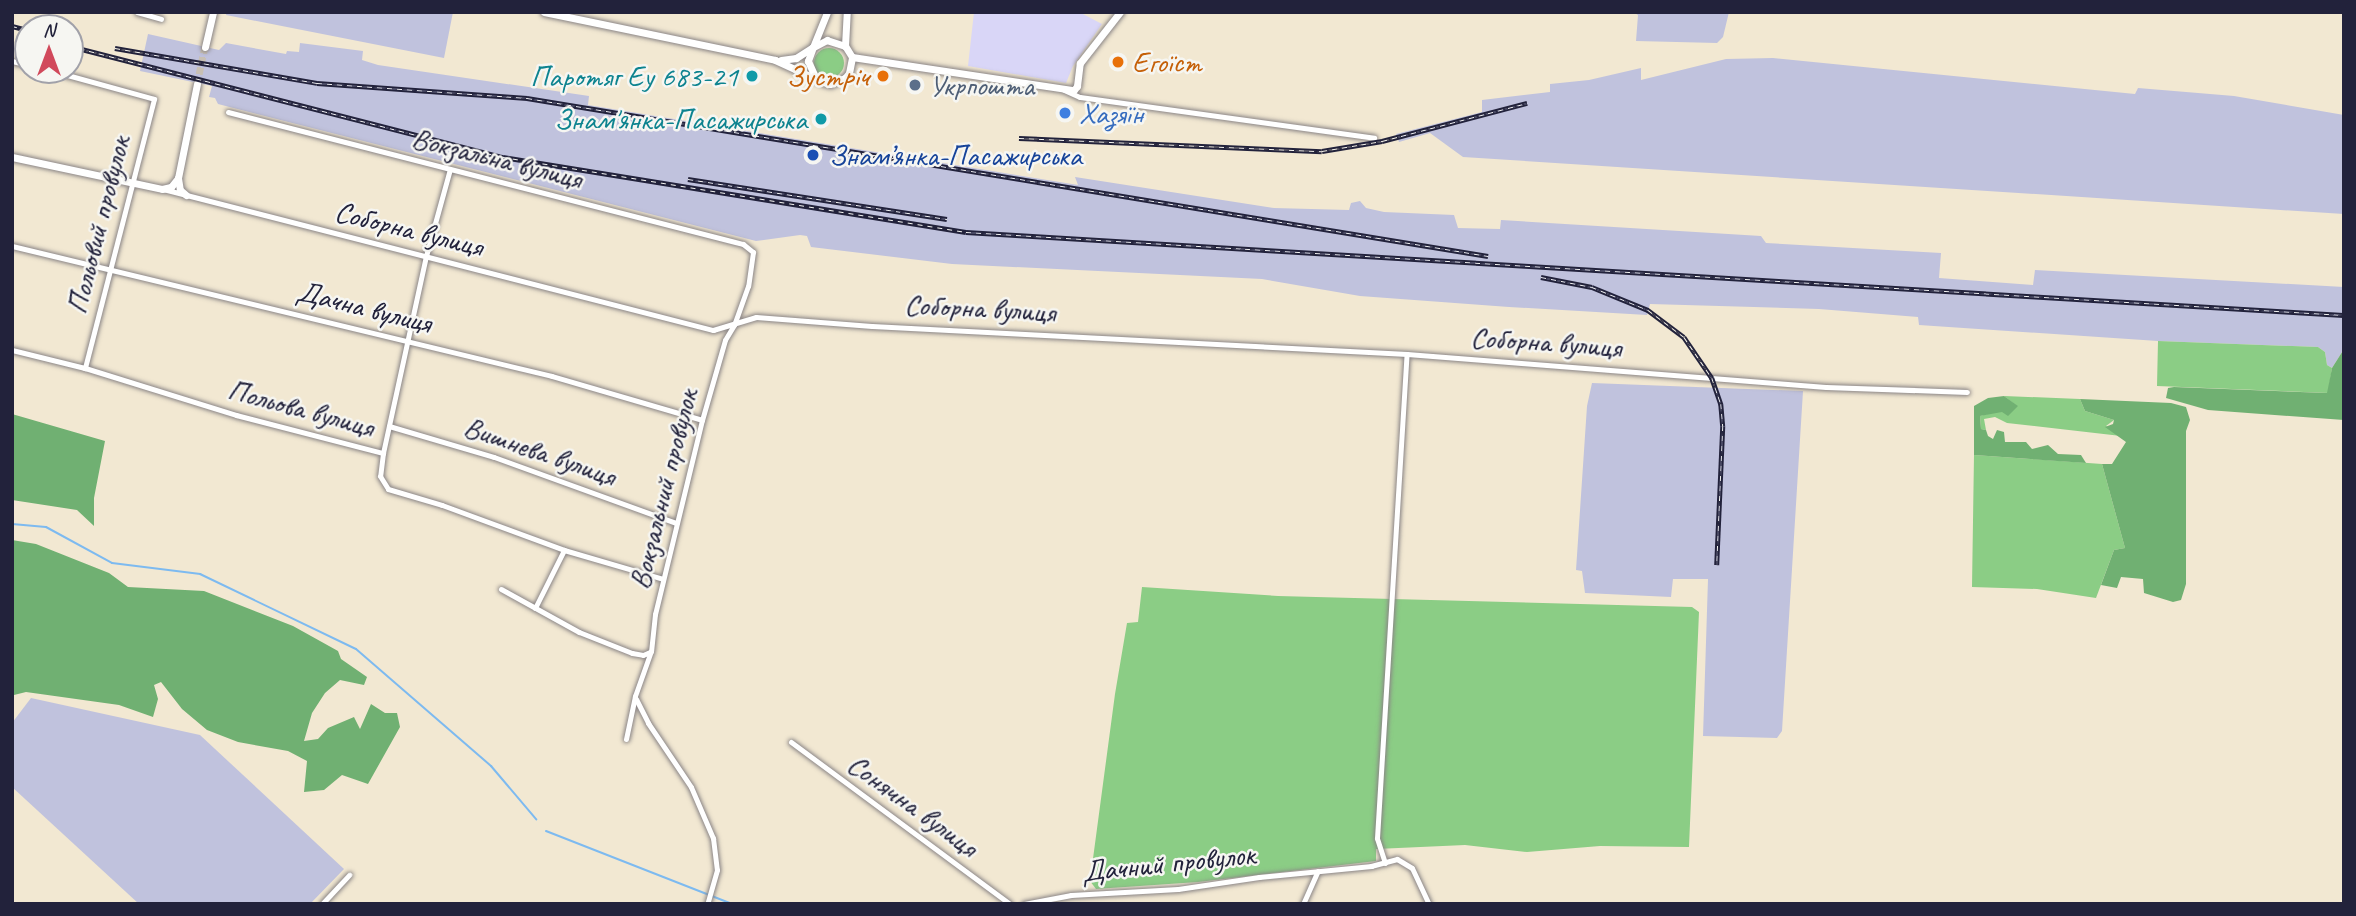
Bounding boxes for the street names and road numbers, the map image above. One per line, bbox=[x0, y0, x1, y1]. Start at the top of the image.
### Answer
street label: Вокзальна вулиця bbox=[409, 120, 585, 196]
street label: Польовий провулок bbox=[59, 132, 137, 318]
street label: Соборна вулиця bbox=[331, 193, 487, 265]
street label: Дачна вулиця bbox=[292, 273, 436, 341]
street label: Соборна вулиця bbox=[904, 286, 1056, 330]
street label: Соборна вулиця bbox=[1469, 319, 1623, 365]
street label: Польова вулиця bbox=[224, 371, 378, 445]
street label: Вокзальний провулок bbox=[621, 385, 705, 593]
street label: Вишнева вулиця bbox=[459, 408, 621, 494]
street label: Сонячна вулиця bbox=[841, 746, 985, 864]
street label: Дачний провулок bbox=[1080, 836, 1256, 890]

